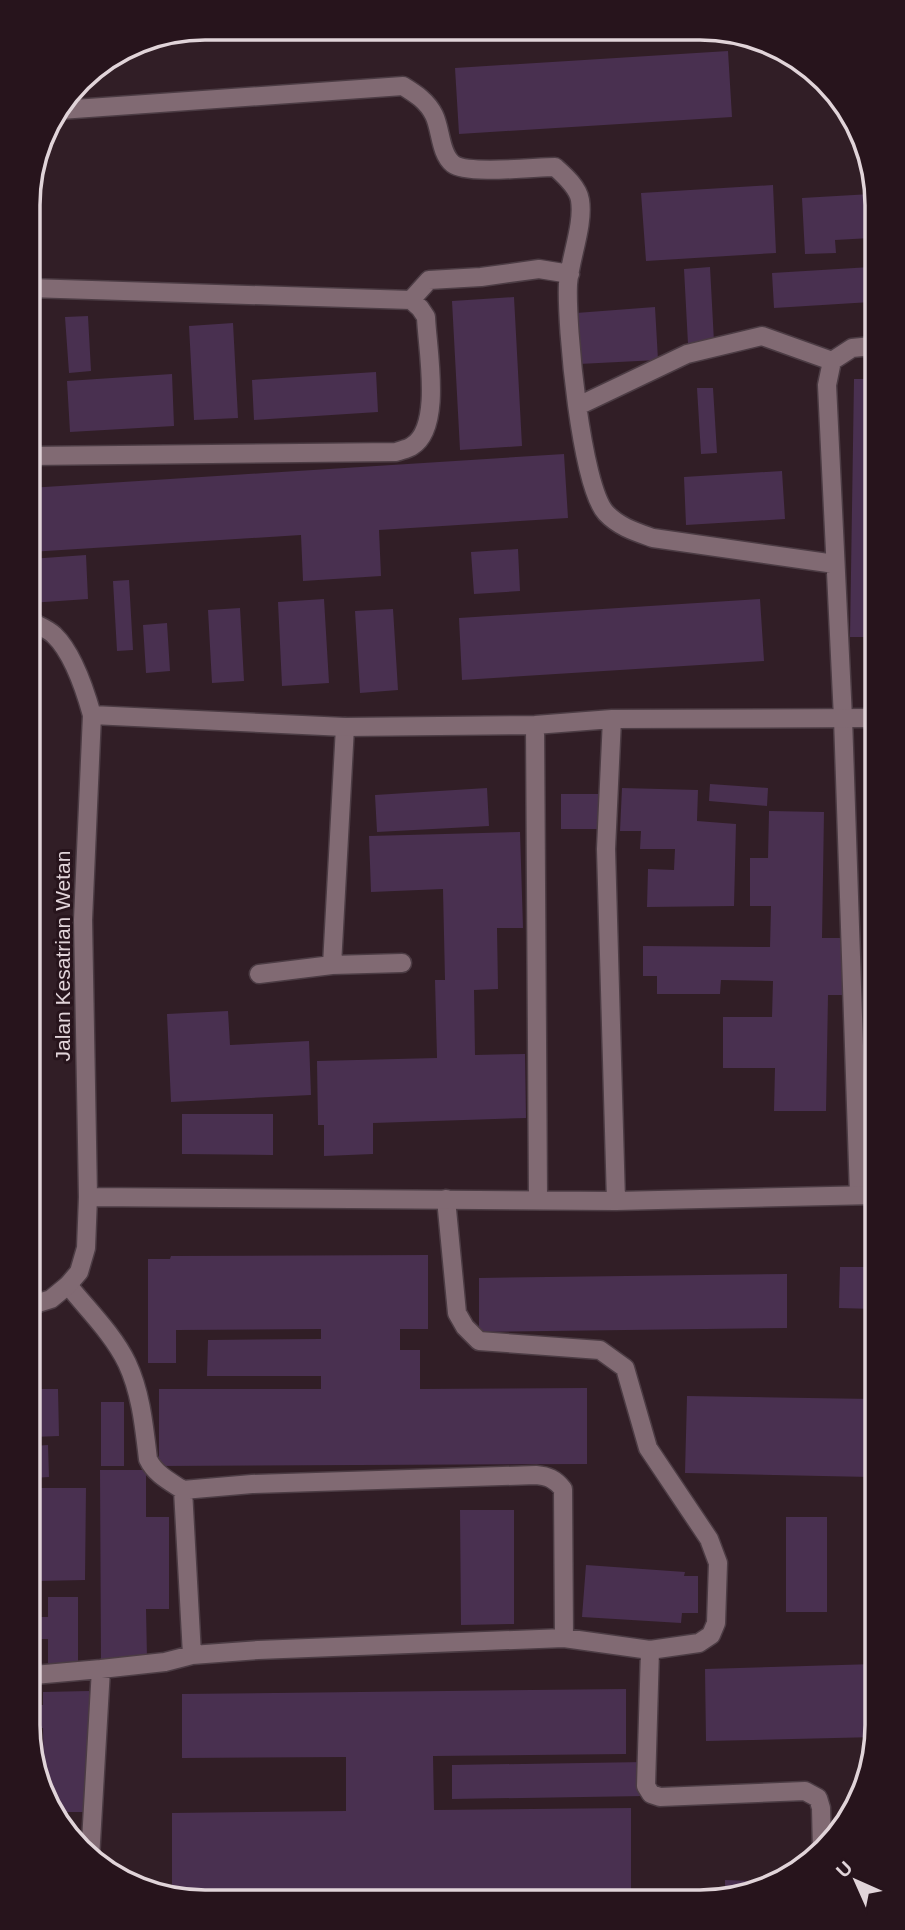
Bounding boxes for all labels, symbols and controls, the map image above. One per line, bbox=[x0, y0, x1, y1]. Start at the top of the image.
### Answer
street label: Jalan Kesatrian Wetan bbox=[51, 851, 74, 1061]
north arrow bbox=[821, 1846, 891, 1916]
text: U bbox=[832, 1857, 857, 1882]

